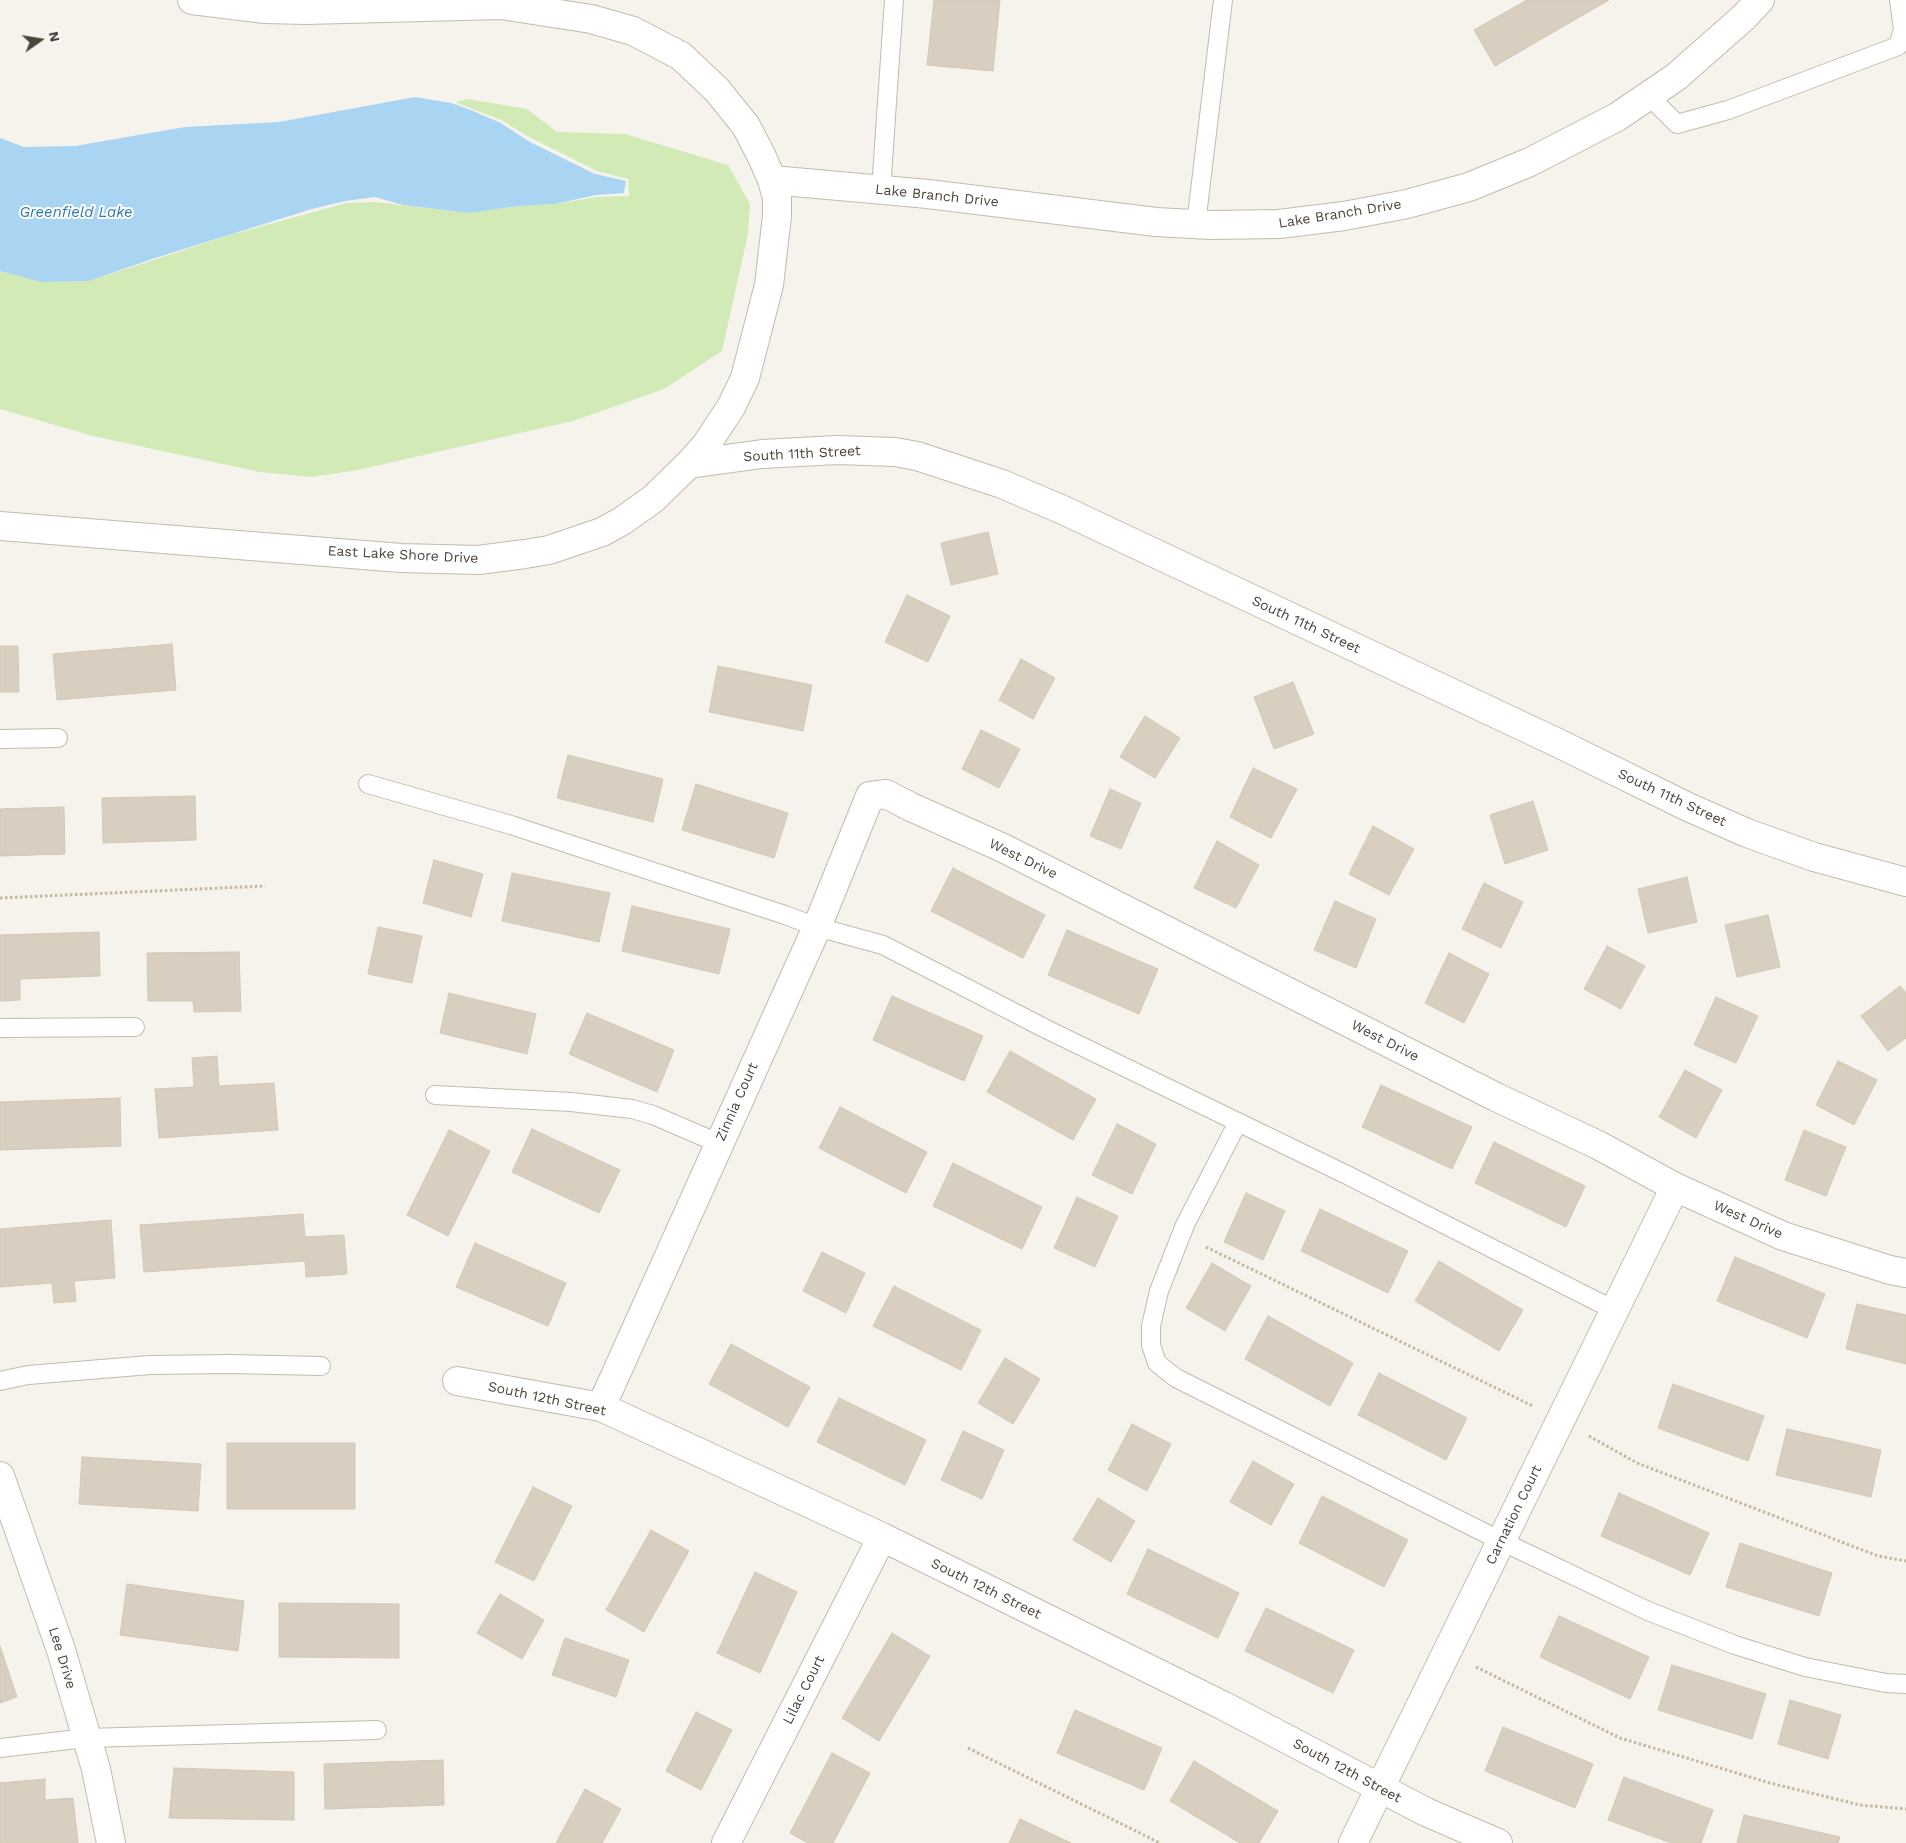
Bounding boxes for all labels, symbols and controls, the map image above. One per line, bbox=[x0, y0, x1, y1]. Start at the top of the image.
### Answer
north arrow bbox=[15, 15, 65, 65]
text: N bbox=[46, 30, 64, 43]
street label: Lake Branch Drive bbox=[874, 181, 1000, 211]
street label: Lake Branch Drive bbox=[1277, 196, 1403, 232]
water label: Greenfield Lake bbox=[19, 204, 133, 222]
street label: South 11th Street bbox=[743, 443, 861, 465]
street label: East Lake Shore Drive bbox=[327, 543, 479, 567]
street label: South 11th Street bbox=[1249, 593, 1363, 657]
street label: South 11th Street bbox=[1615, 766, 1729, 830]
street label: West Drive bbox=[986, 835, 1060, 883]
street label: West Drive bbox=[1348, 1017, 1422, 1065]
street label: Zinnia Court bbox=[712, 1060, 762, 1144]
street label: West Drive bbox=[1711, 1197, 1785, 1243]
street label: South 12th Street bbox=[486, 1378, 608, 1420]
street label: Carnation Court bbox=[1483, 1462, 1545, 1568]
street label: South 12th Street bbox=[928, 1555, 1044, 1623]
street label: Lee Drive bbox=[45, 1625, 79, 1691]
street label: Lilac Court bbox=[780, 1653, 828, 1727]
street label: South 12th Street bbox=[1290, 1735, 1404, 1807]

